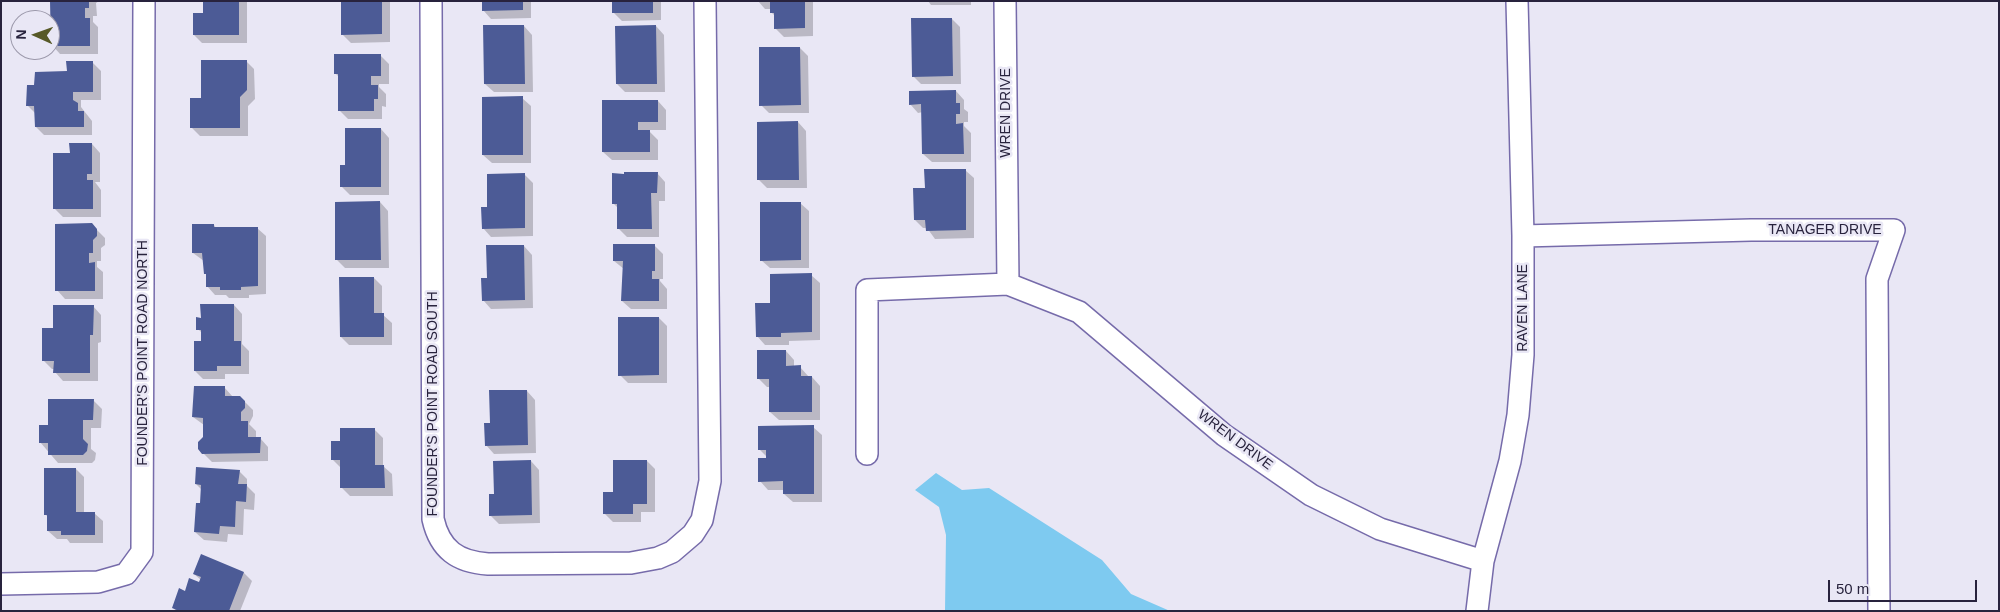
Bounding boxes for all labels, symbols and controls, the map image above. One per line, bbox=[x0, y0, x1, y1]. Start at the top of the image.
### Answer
north arrow bbox=[10, 10, 60, 60]
text: N bbox=[13, 29, 29, 40]
street label: WREN DRIVE bbox=[998, 68, 1014, 158]
street label: TANAGER DRIVE bbox=[1768, 222, 1882, 238]
street label: FOUNDER'S POINT ROAD NORTH bbox=[135, 240, 151, 466]
street label: RAVEN LANE bbox=[1515, 264, 1531, 352]
street label: FOUNDER'S POINT ROAD SOUTH bbox=[425, 291, 441, 517]
street label: WREN DRIVE bbox=[1194, 406, 1276, 474]
scale bar bbox=[1830, 570, 1979, 602]
text: 50 m bbox=[1836, 580, 1869, 597]

